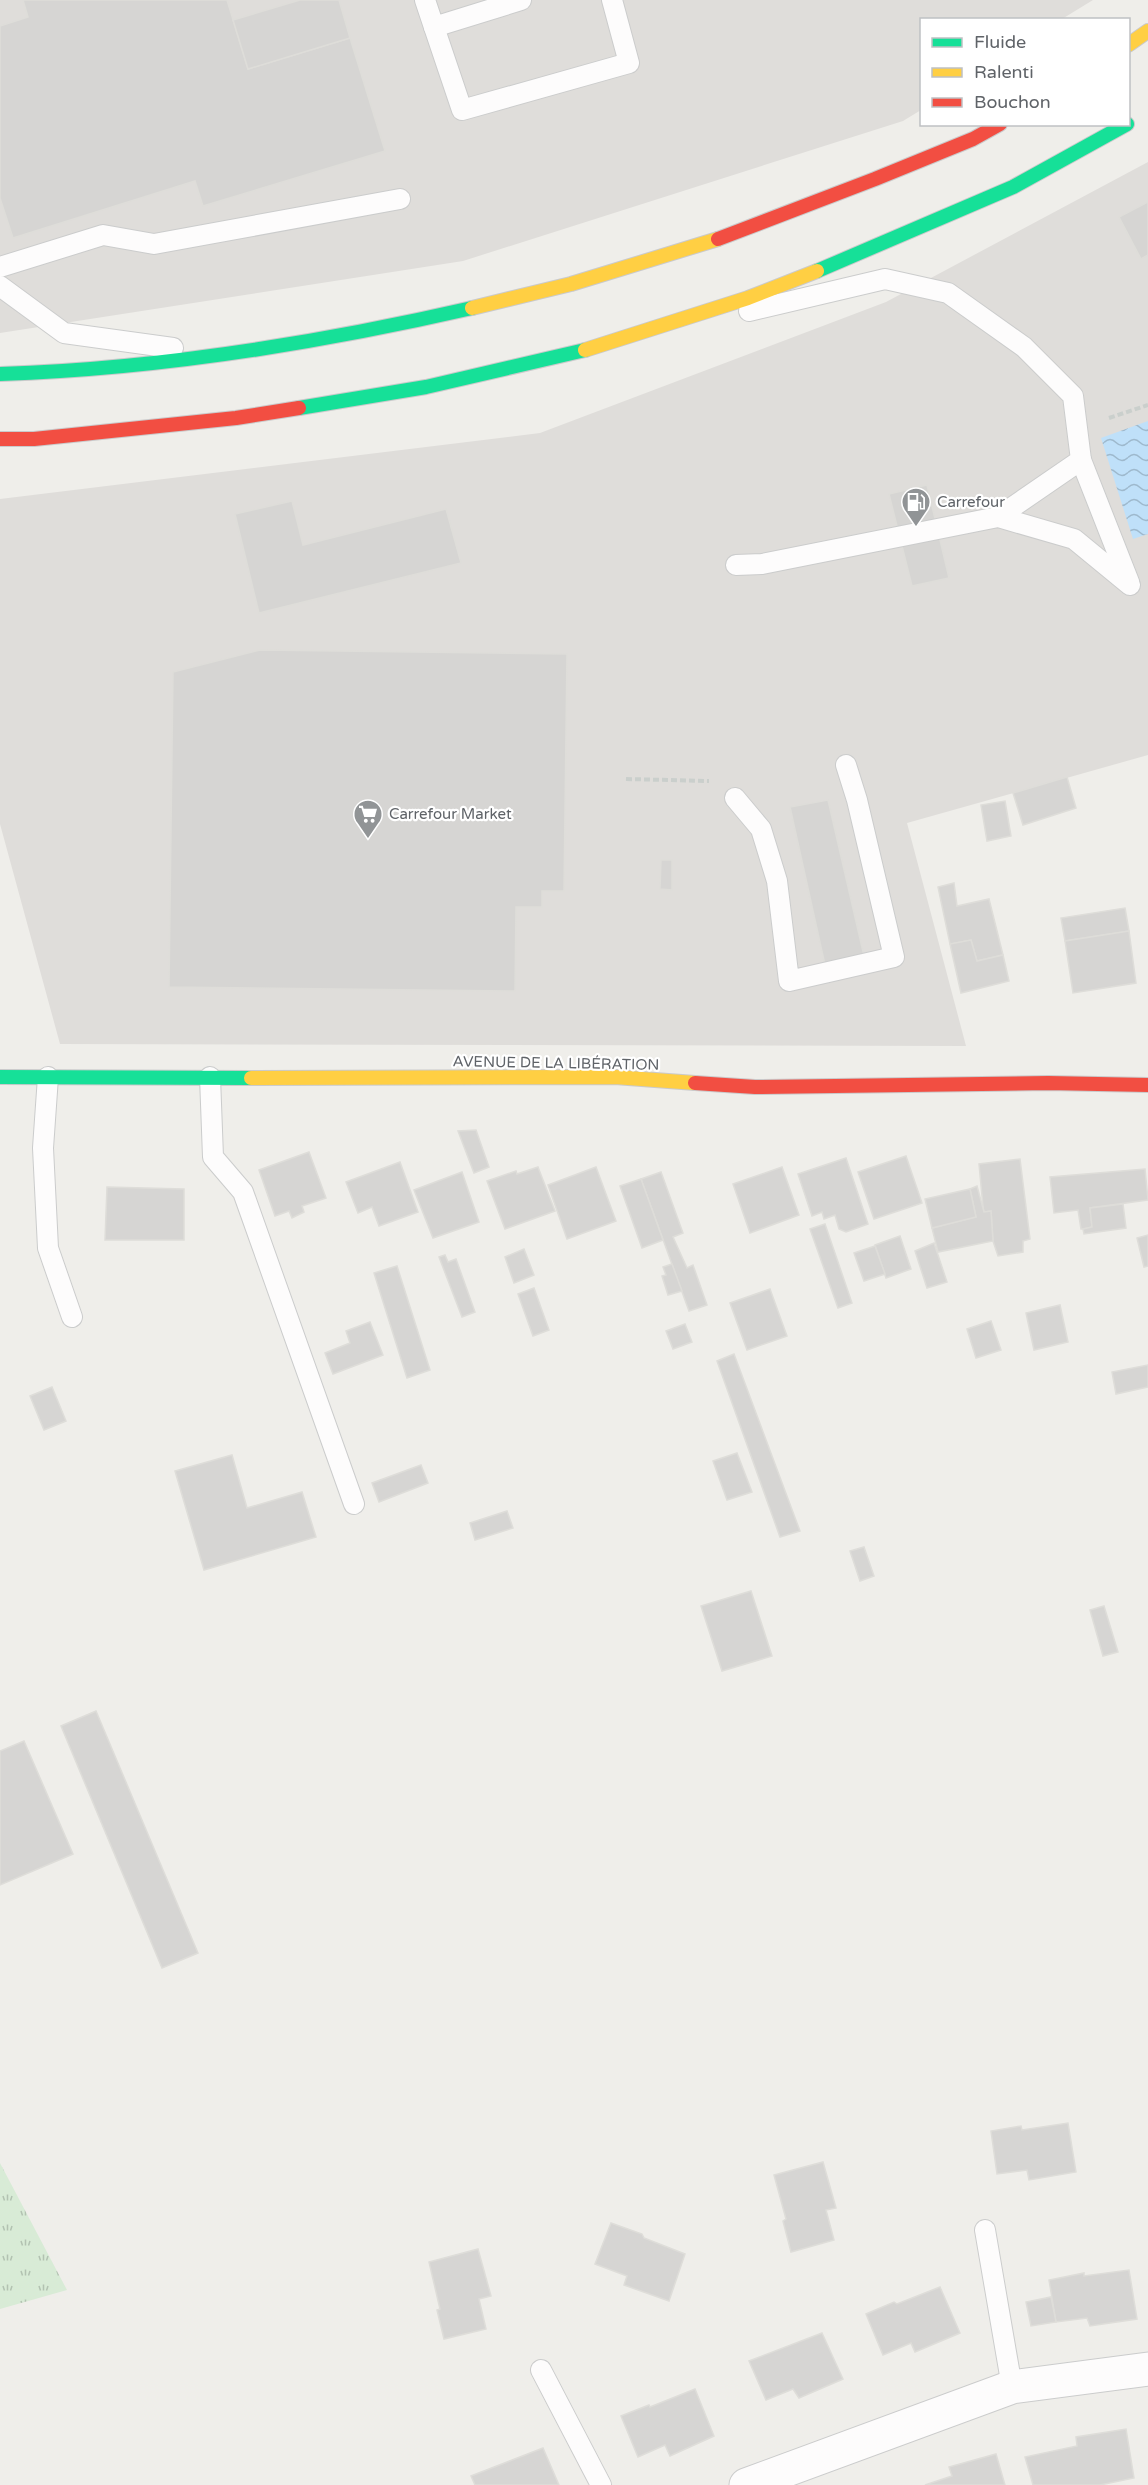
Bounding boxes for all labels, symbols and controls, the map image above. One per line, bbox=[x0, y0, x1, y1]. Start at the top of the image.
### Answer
legend bbox=[920, 18, 1130, 126]
text: Fluide bbox=[974, 31, 1026, 53]
text: Ralenti bbox=[974, 61, 1034, 83]
text: Bouchon bbox=[974, 91, 1051, 113]
fuel station icon: Carrefour bbox=[900, 486, 932, 528]
place label: Carrefour bbox=[937, 493, 1005, 511]
supermarket icon: Carrefour Market bbox=[352, 798, 384, 840]
place label: Carrefour Market bbox=[389, 805, 512, 823]
street label: AVENUE DE LA LIBÉRATION bbox=[452, 1052, 660, 1074]

